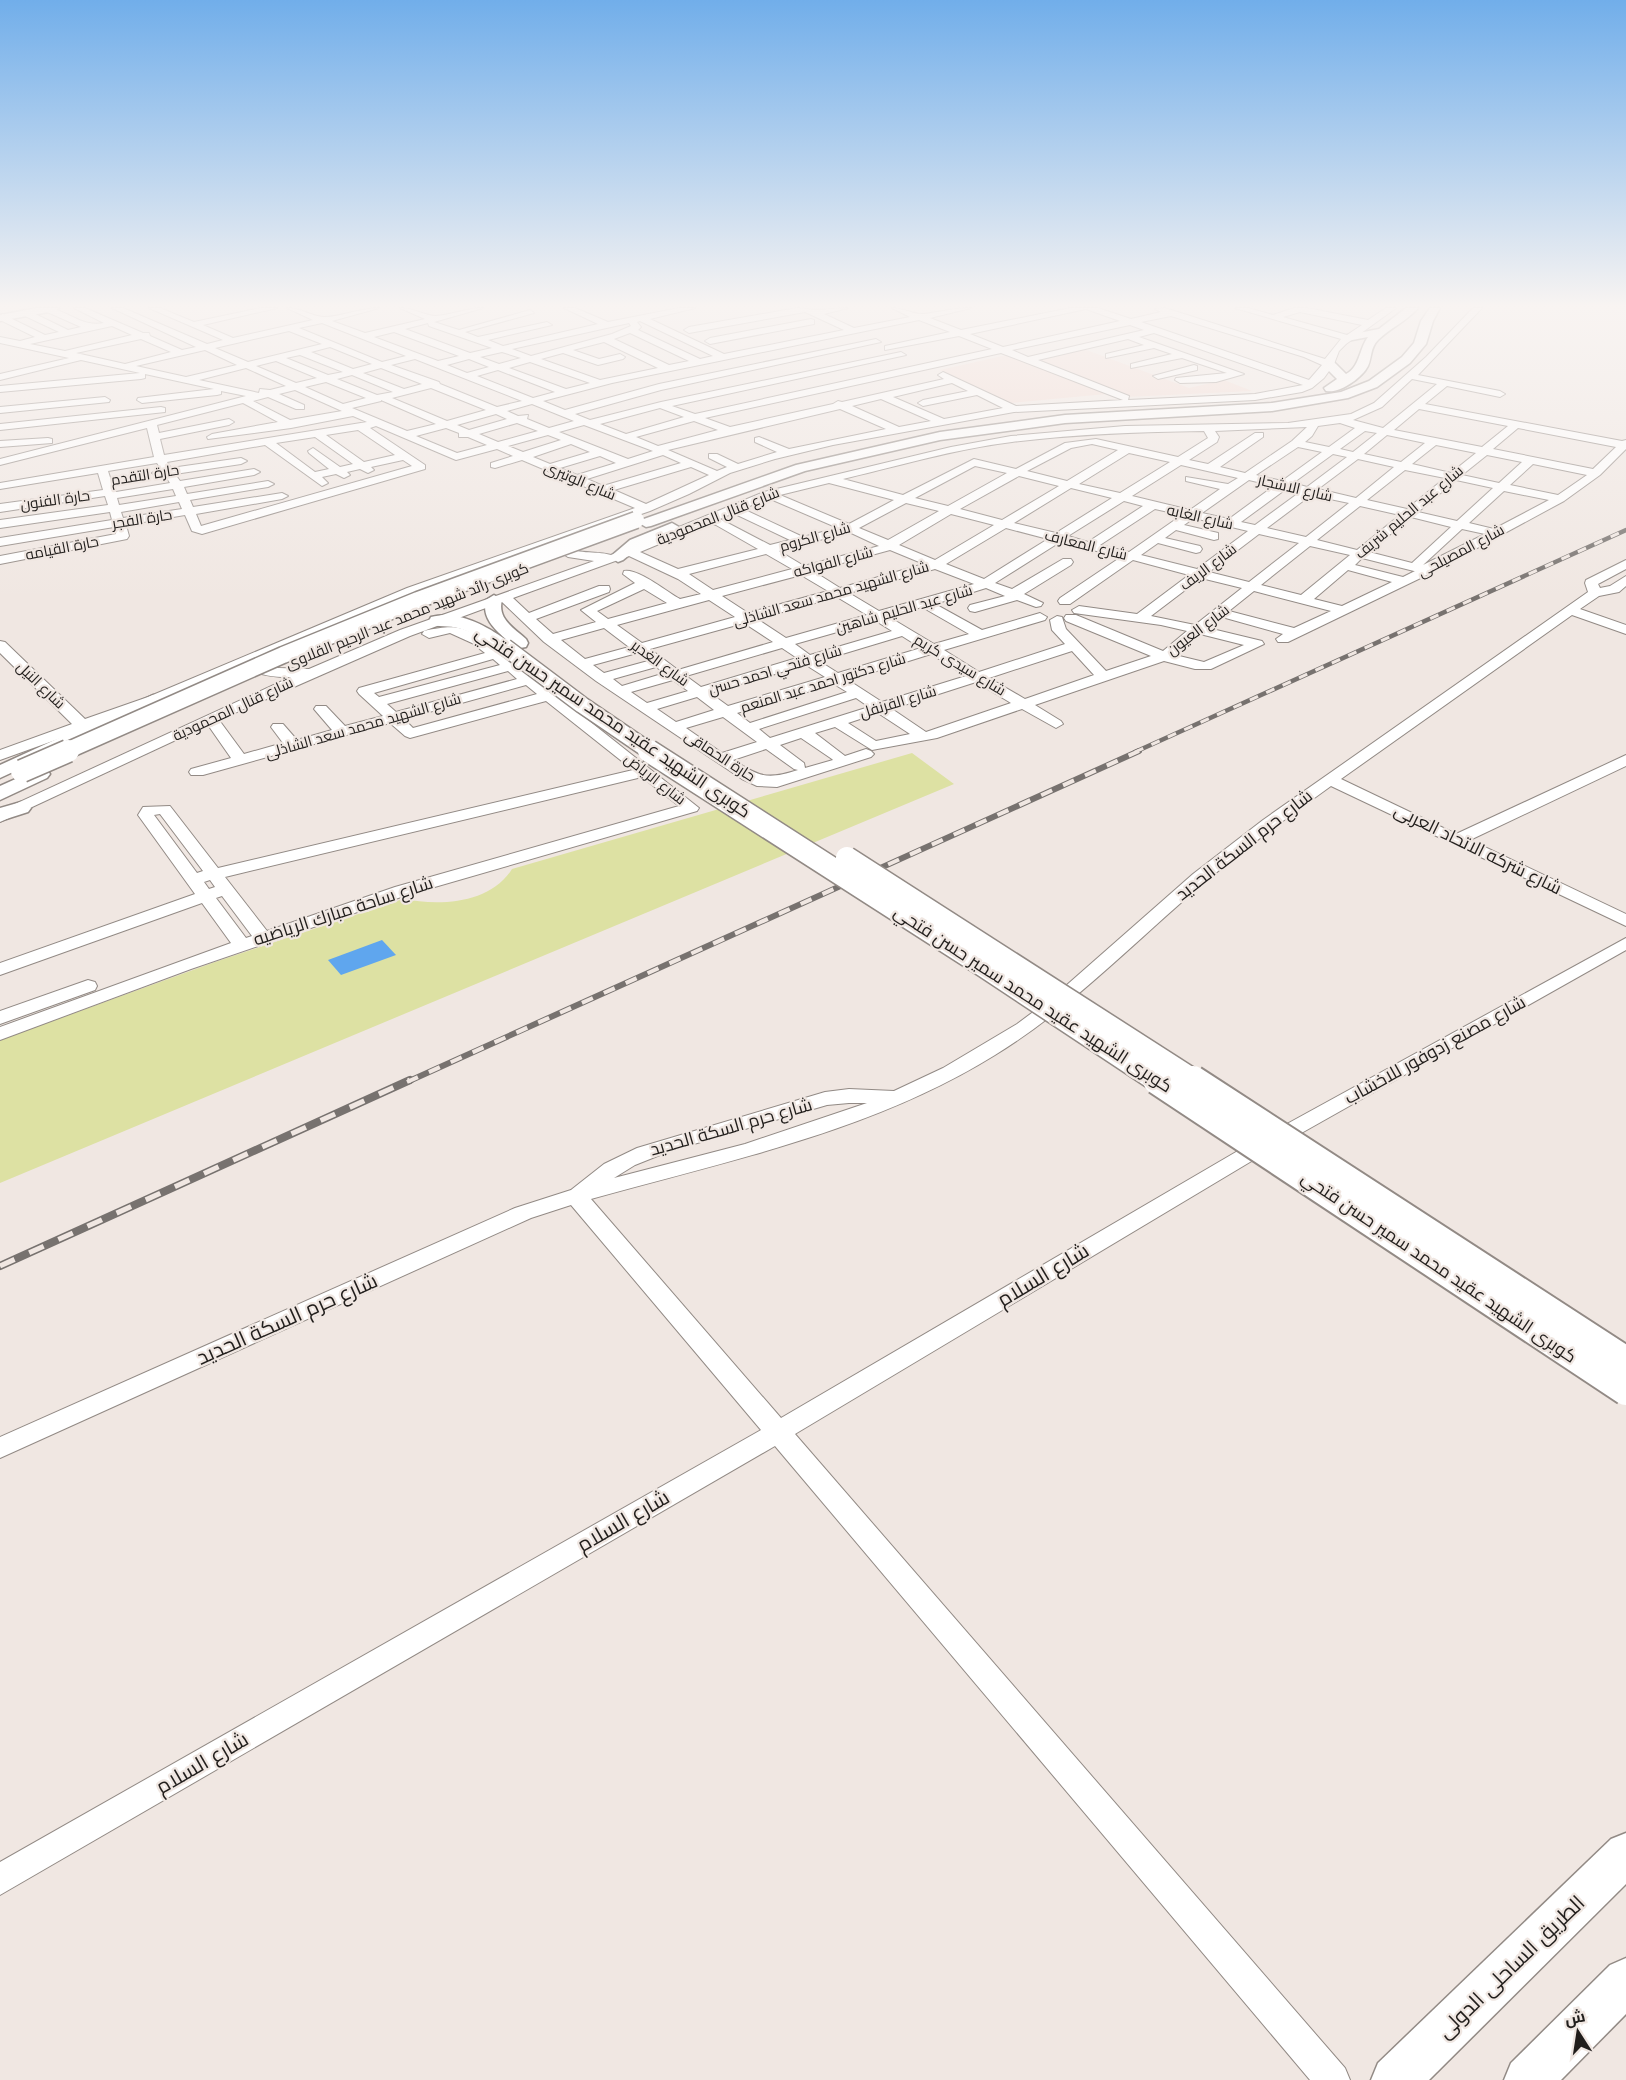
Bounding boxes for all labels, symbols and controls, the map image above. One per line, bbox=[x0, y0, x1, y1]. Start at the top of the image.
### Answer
street label: شارع الوتيرى bbox=[541, 457, 619, 506]
street label: حارة التقدم bbox=[109, 460, 181, 490]
street label: شارع عبد الحليم شريف bbox=[1351, 461, 1468, 564]
street label: شارع الاشجار bbox=[1254, 469, 1334, 507]
street label: شارع قنال المحمودية bbox=[654, 482, 783, 551]
street label: حارة الفنون bbox=[19, 485, 91, 515]
street label: شارع الغابه bbox=[1165, 500, 1235, 535]
street label: حارة الفجر bbox=[110, 504, 173, 534]
street label: شارع الكروم bbox=[777, 517, 853, 558]
street label: شارع المصيلحى bbox=[1414, 520, 1508, 583]
street label: شارع المعارف bbox=[1042, 525, 1129, 566]
street label: حارة القيامه bbox=[24, 531, 100, 565]
street label: شارع الريف bbox=[1175, 539, 1241, 596]
street label: شارع الفواكه bbox=[791, 542, 875, 583]
street label: شارع الشهيد محمد سعد الشاذلى bbox=[731, 556, 931, 633]
street label: كوبرى رائد شهيد محمد عبد الرحيم القلاوى bbox=[282, 558, 532, 674]
street label: شارع عبد الحليم شاهين bbox=[833, 580, 975, 639]
street label: شارع العيون bbox=[1163, 600, 1234, 661]
street label: كوبرى الشهيد عقيد محمد سمير حسن فتحي bbox=[469, 620, 755, 825]
street label: شارع سيدى كريم bbox=[910, 630, 1010, 701]
street label: شارع الغدير bbox=[626, 635, 693, 692]
street label: شارع فتحي احمد حسن bbox=[706, 640, 845, 702]
street label: شارع دكتور احمد عبد المنعم bbox=[738, 648, 908, 719]
street label: شارع النيل bbox=[12, 657, 70, 714]
street label: شارع قنال المحمودية bbox=[170, 672, 297, 747]
street label: شارع القرنفل bbox=[857, 681, 939, 724]
street label: شارع الشهيد محمد سعد الشاذلى bbox=[263, 688, 463, 765]
street label: حارة الحماقى bbox=[681, 726, 759, 786]
street label: شارع الرياض bbox=[619, 749, 690, 810]
street label: شارع حرم السكة الحديد bbox=[1171, 784, 1317, 906]
street label: شارع شركه الاتحاد العربى bbox=[1390, 798, 1566, 900]
street label: شارع ساحة مبارك الرياضيه bbox=[250, 871, 436, 951]
street label: كوبرى الشهيد عقيد محمد سمير حسن فتحي bbox=[888, 900, 1177, 1100]
street label: شارع مصنع زدوفور للاخشاب bbox=[1340, 990, 1530, 1110]
street label: شارع حرم السكة الحديد bbox=[647, 1092, 815, 1162]
street label: كوبرى الشهيد عقيد محمد سمير حسن فتحي bbox=[1295, 1165, 1581, 1370]
street label: شارع السلام bbox=[992, 1237, 1094, 1313]
street label: شارع حرم السكة الحديد bbox=[192, 1266, 382, 1372]
street label: شارع السلام bbox=[571, 1483, 675, 1559]
street label: شارع السلام bbox=[150, 1725, 254, 1801]
street label: الطريق الساحلى الدولى bbox=[1431, 1889, 1591, 2045]
north arrow bbox=[1548, 2002, 1608, 2062]
text: ش bbox=[1563, 2005, 1587, 2031]

